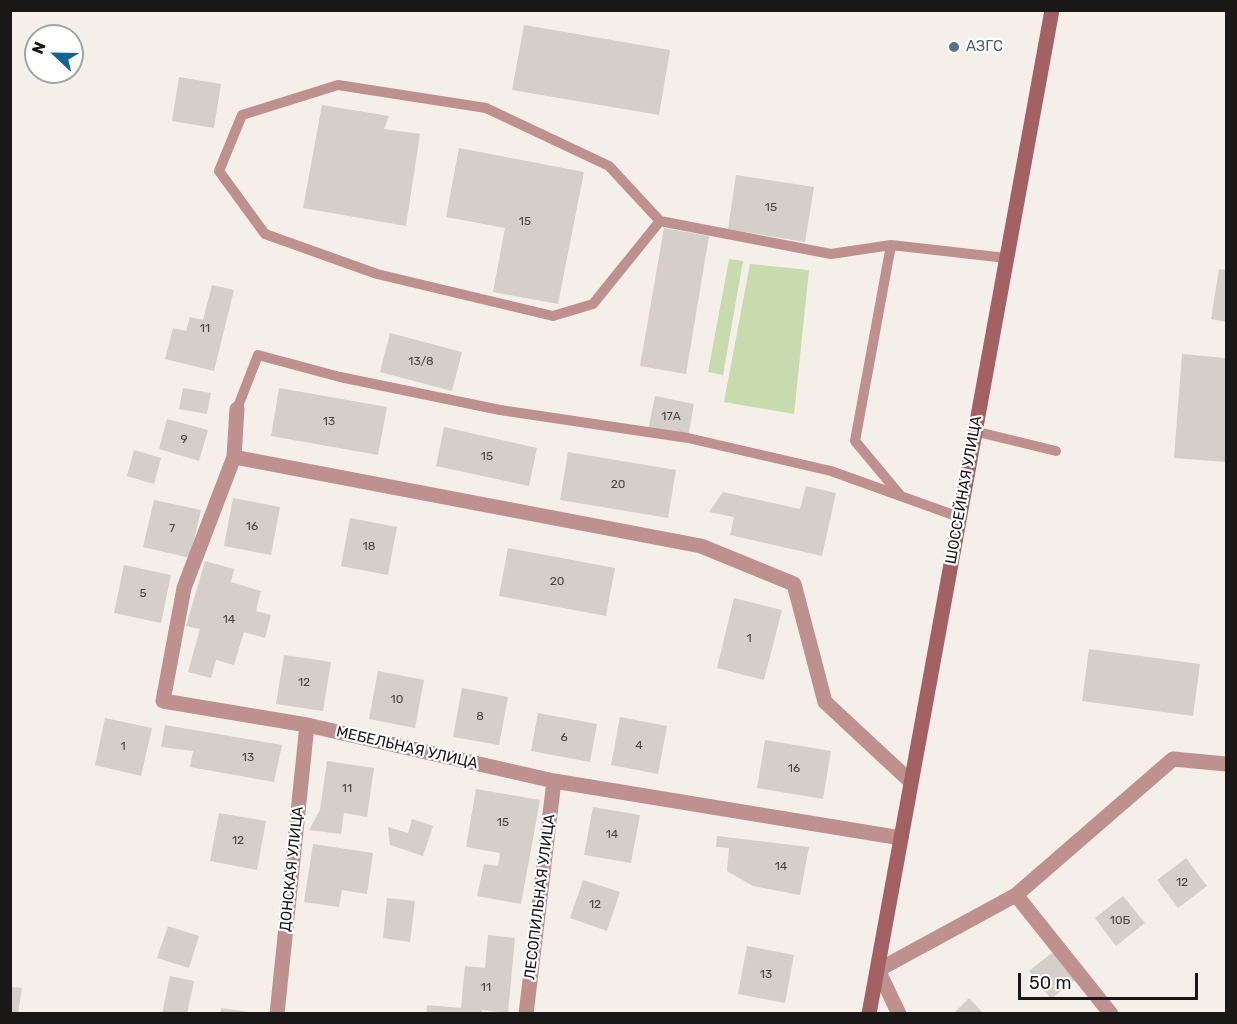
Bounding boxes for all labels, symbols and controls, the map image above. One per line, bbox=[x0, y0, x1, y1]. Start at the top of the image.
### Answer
north arrow bbox=[24, 24, 84, 84]
place label: АЗГС bbox=[966, 38, 1003, 56]
text: N bbox=[28, 39, 50, 57]
marker: АЗГС bbox=[947, 40, 961, 54]
house number: 15 bbox=[765, 201, 777, 215]
house number: 15 bbox=[519, 215, 531, 229]
house number: 11 bbox=[200, 322, 210, 336]
house number: 13/8 bbox=[408, 355, 434, 369]
house number: 17А bbox=[661, 410, 681, 424]
street label: ШОССЕЙНАЯ УЛИЦА bbox=[942, 414, 986, 566]
house number: 13 bbox=[323, 415, 335, 429]
house number: 9 bbox=[180, 433, 188, 447]
house number: 15 bbox=[481, 450, 493, 464]
house number: 20 bbox=[611, 478, 625, 492]
house number: 16 bbox=[246, 520, 258, 534]
house number: 7 bbox=[169, 522, 175, 536]
house number: 18 bbox=[363, 540, 375, 554]
house number: 20 bbox=[550, 575, 564, 589]
house number: 5 bbox=[139, 587, 147, 601]
house number: 14 bbox=[223, 613, 235, 627]
house number: 1 bbox=[746, 632, 752, 646]
house number: 12 bbox=[298, 676, 310, 690]
house number: 10 bbox=[391, 693, 403, 707]
house number: 8 bbox=[476, 710, 484, 724]
street label: МЕБЕЛЬНАЯ УЛИЦА bbox=[334, 723, 480, 773]
house number: 6 bbox=[560, 731, 568, 745]
house number: 4 bbox=[635, 739, 643, 753]
house number: 1 bbox=[120, 740, 126, 754]
house number: 13 bbox=[242, 751, 254, 765]
house number: 16 bbox=[788, 762, 800, 776]
house number: 11 bbox=[342, 782, 352, 796]
street label: ДОНСКАЯ УЛИЦА bbox=[276, 805, 308, 933]
street label: ЛЕСОПИЛЬНАЯ УЛИЦА bbox=[521, 813, 559, 981]
house number: 15 bbox=[497, 816, 509, 830]
house number: 14 bbox=[606, 828, 618, 842]
house number: 12 bbox=[232, 834, 244, 848]
house number: 14 bbox=[775, 860, 787, 874]
house number: 12 bbox=[1176, 876, 1188, 890]
house number: 12 bbox=[589, 898, 601, 912]
house number: 10Б bbox=[1110, 914, 1130, 928]
scale bar bbox=[1021, 961, 1201, 999]
house number: 13 bbox=[760, 968, 772, 982]
text: 50 m bbox=[1029, 972, 1072, 994]
house number: 11 bbox=[481, 981, 491, 995]

